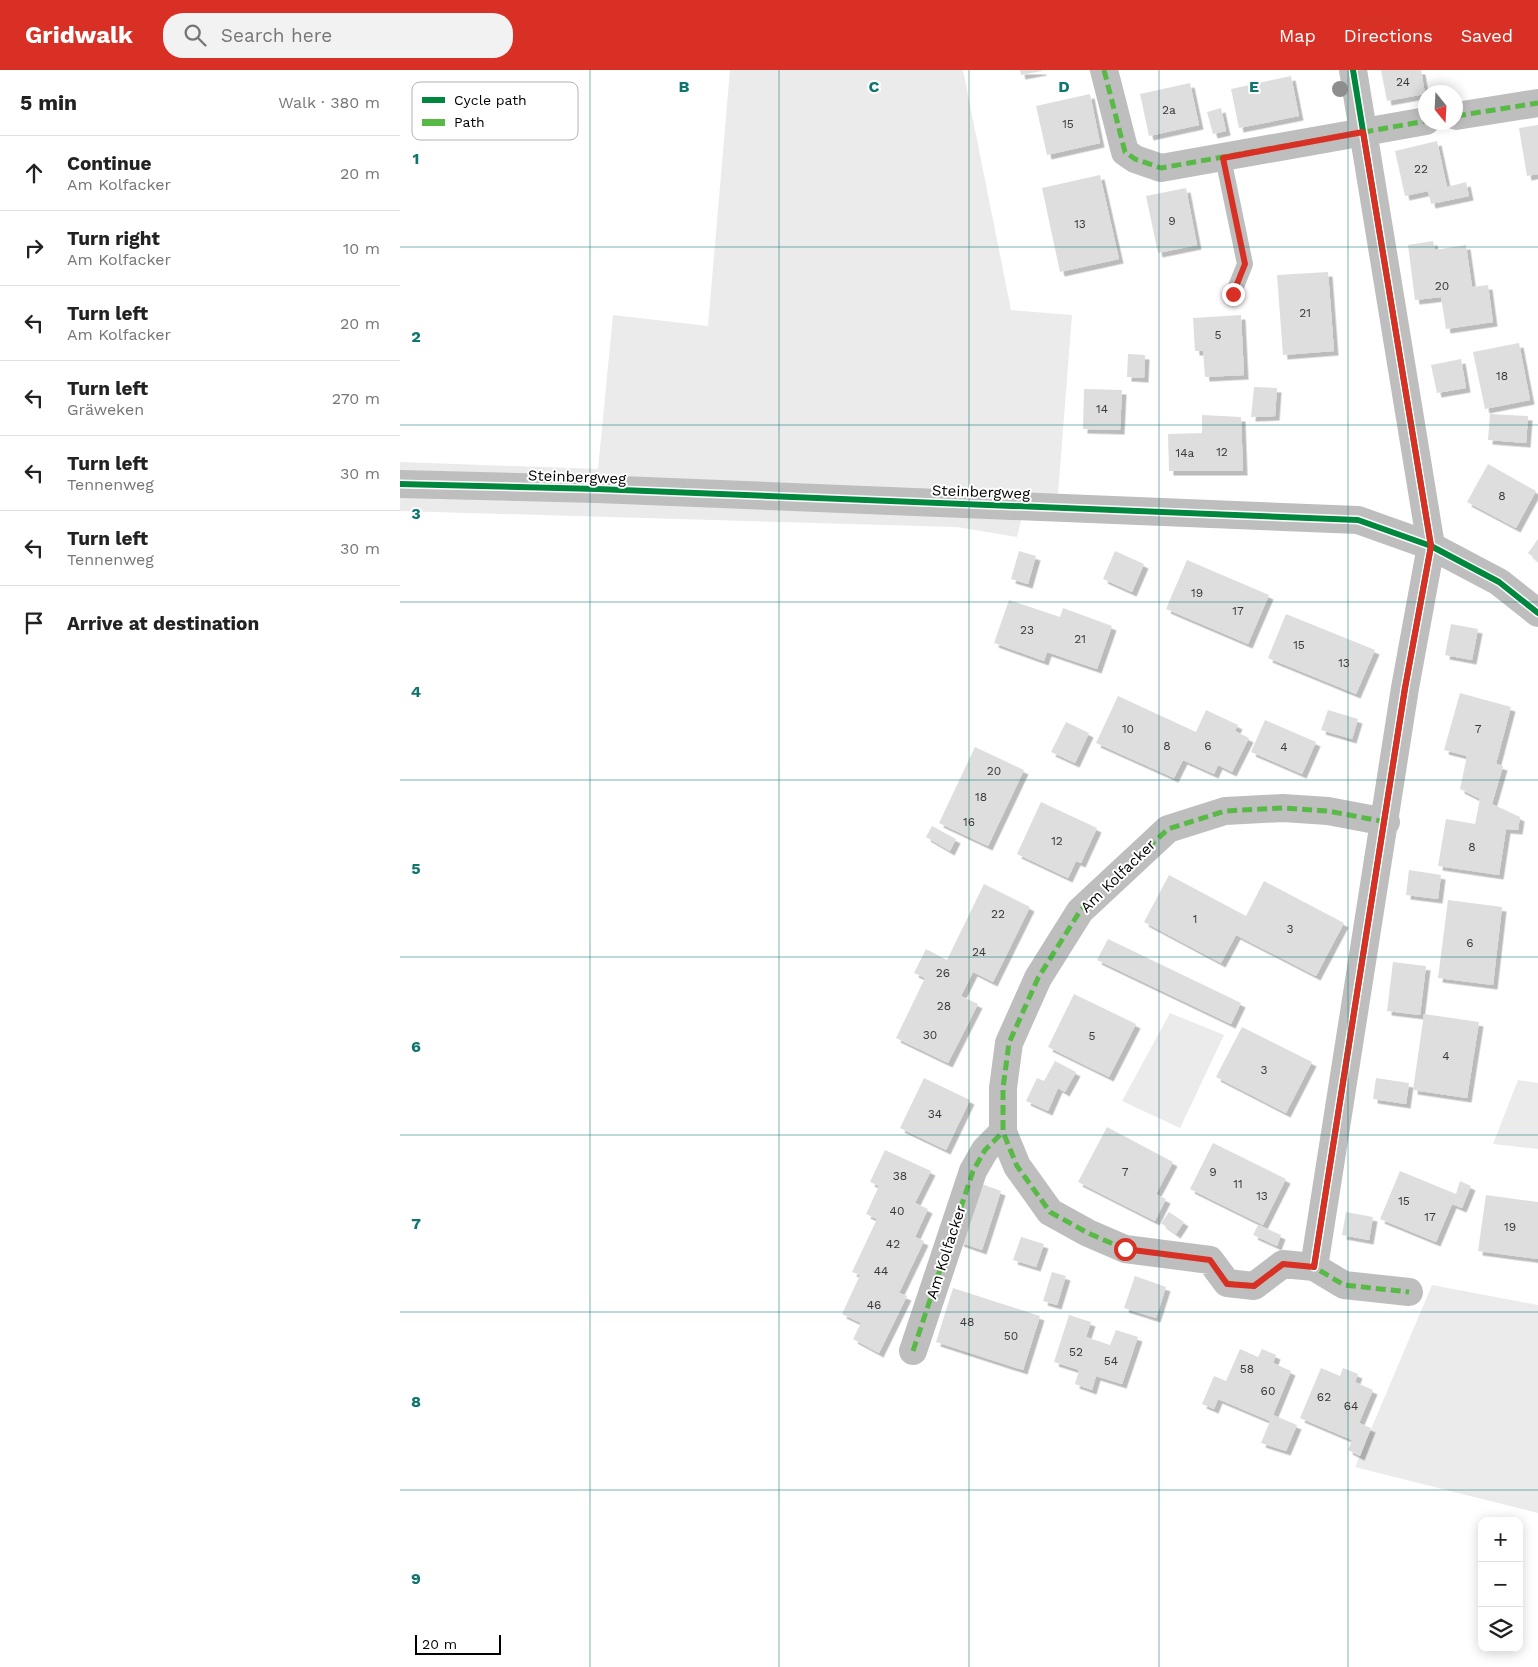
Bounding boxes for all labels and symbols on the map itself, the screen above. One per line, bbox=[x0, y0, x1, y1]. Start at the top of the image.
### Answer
house number: 24 bbox=[1396, 75, 1410, 89]
text: B bbox=[679, 77, 690, 96]
text: C bbox=[869, 77, 880, 96]
text: D bbox=[1058, 77, 1070, 96]
text: E bbox=[1249, 77, 1259, 96]
legend bbox=[412, 82, 578, 140]
north arrow bbox=[1418, 85, 1463, 130]
text: Cycle path bbox=[454, 92, 527, 108]
house number: 2a bbox=[1162, 103, 1176, 117]
text: Path bbox=[454, 114, 485, 130]
house number: 15 bbox=[1062, 117, 1074, 131]
text: 1 bbox=[413, 149, 419, 168]
house number: 22 bbox=[1414, 162, 1428, 176]
house number: 9 bbox=[1168, 214, 1176, 228]
house number: 13 bbox=[1074, 217, 1086, 231]
house number: 20 bbox=[1435, 279, 1449, 293]
route end bbox=[1222, 283, 1245, 306]
house number: 21 bbox=[1299, 306, 1311, 320]
text: 2 bbox=[411, 327, 421, 346]
house number: 5 bbox=[1215, 328, 1222, 342]
house number: 18 bbox=[1496, 369, 1508, 383]
house number: 14 bbox=[1096, 402, 1108, 416]
house number: 12 bbox=[1216, 445, 1228, 459]
house number: 14a bbox=[1176, 446, 1195, 460]
street label: Steinbergweg bbox=[528, 466, 627, 488]
street label: Steinbergweg bbox=[932, 481, 1031, 503]
house number: 8 bbox=[1498, 489, 1506, 503]
text: 3 bbox=[411, 504, 421, 523]
house number: 19 bbox=[1191, 586, 1203, 600]
house number: 17 bbox=[1232, 604, 1244, 618]
house number: 23 bbox=[1020, 623, 1034, 637]
house number: 21 bbox=[1074, 632, 1086, 646]
house number: 15 bbox=[1293, 638, 1305, 652]
house number: 13 bbox=[1338, 656, 1350, 670]
text: 4 bbox=[411, 682, 421, 701]
house number: 10 bbox=[1122, 722, 1134, 736]
house number: 7 bbox=[1475, 722, 1482, 736]
house number: 8 bbox=[1163, 739, 1171, 753]
house number: 6 bbox=[1204, 739, 1212, 753]
house number: 4 bbox=[1280, 740, 1288, 754]
house number: 20 bbox=[987, 764, 1001, 778]
house number: 18 bbox=[975, 790, 987, 804]
house number: 16 bbox=[963, 815, 975, 829]
house number: 12 bbox=[1051, 834, 1063, 848]
street label: Am Kolfacker bbox=[1077, 836, 1159, 916]
house number: 8 bbox=[1468, 840, 1476, 854]
text: 5 bbox=[411, 859, 421, 878]
house number: 22 bbox=[991, 907, 1005, 921]
house number: 1 bbox=[1193, 912, 1197, 926]
house number: 3 bbox=[1287, 922, 1294, 936]
house number: 6 bbox=[1466, 936, 1474, 950]
house number: 24 bbox=[972, 945, 986, 959]
house number: 26 bbox=[936, 966, 950, 980]
house number: 28 bbox=[937, 999, 951, 1013]
house number: 30 bbox=[923, 1028, 937, 1042]
house number: 5 bbox=[1089, 1029, 1096, 1043]
text: 6 bbox=[411, 1037, 421, 1056]
house number: 4 bbox=[1442, 1049, 1450, 1063]
house number: 3 bbox=[1261, 1063, 1268, 1077]
house number: 34 bbox=[928, 1107, 942, 1121]
house number: 7 bbox=[1122, 1165, 1129, 1179]
house number: 9 bbox=[1209, 1165, 1217, 1179]
house number: 38 bbox=[893, 1169, 907, 1183]
house number: 11 bbox=[1233, 1177, 1243, 1191]
house number: 13 bbox=[1256, 1189, 1268, 1203]
house number: 15 bbox=[1398, 1194, 1410, 1208]
street label: Am Kolfacker bbox=[922, 1203, 970, 1301]
house number: 40 bbox=[890, 1204, 904, 1218]
house number: 17 bbox=[1424, 1210, 1436, 1224]
text: 7 bbox=[411, 1214, 421, 1233]
house number: 19 bbox=[1504, 1220, 1516, 1234]
house number: 42 bbox=[886, 1237, 900, 1251]
route start bbox=[1114, 1238, 1137, 1261]
house number: 44 bbox=[874, 1264, 888, 1278]
house number: 46 bbox=[867, 1298, 881, 1312]
house number: 48 bbox=[960, 1315, 974, 1329]
house number: 50 bbox=[1004, 1329, 1018, 1343]
house number: 52 bbox=[1069, 1345, 1083, 1359]
house number: 54 bbox=[1104, 1354, 1118, 1368]
house number: 58 bbox=[1240, 1362, 1254, 1376]
house number: 60 bbox=[1261, 1384, 1275, 1398]
house number: 62 bbox=[1317, 1390, 1331, 1404]
text: 8 bbox=[411, 1392, 421, 1411]
house number: 64 bbox=[1344, 1399, 1358, 1413]
text: 9 bbox=[411, 1569, 421, 1588]
scale bar bbox=[415, 1632, 501, 1655]

